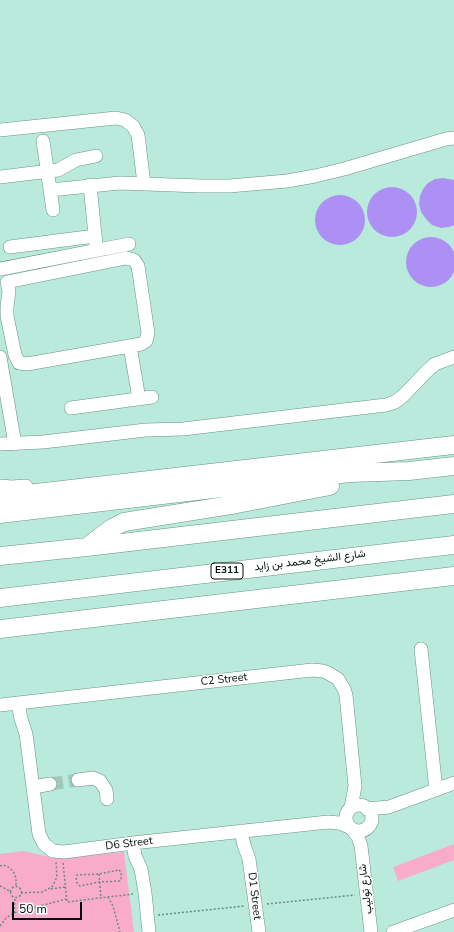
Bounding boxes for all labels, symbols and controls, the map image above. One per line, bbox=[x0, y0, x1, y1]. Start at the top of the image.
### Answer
street label: شارع الشيخ محمد بن زايد bbox=[254, 548, 366, 574]
road number: E311 bbox=[211, 563, 243, 579]
street label: C2 Street bbox=[200, 671, 248, 689]
street label: D6 Street bbox=[105, 835, 153, 853]
street label: شارع توليب bbox=[356, 863, 376, 915]
street label: D1 Street bbox=[245, 872, 263, 920]
scale bar bbox=[14, 894, 84, 920]
text: 50 m bbox=[19, 901, 47, 917]

